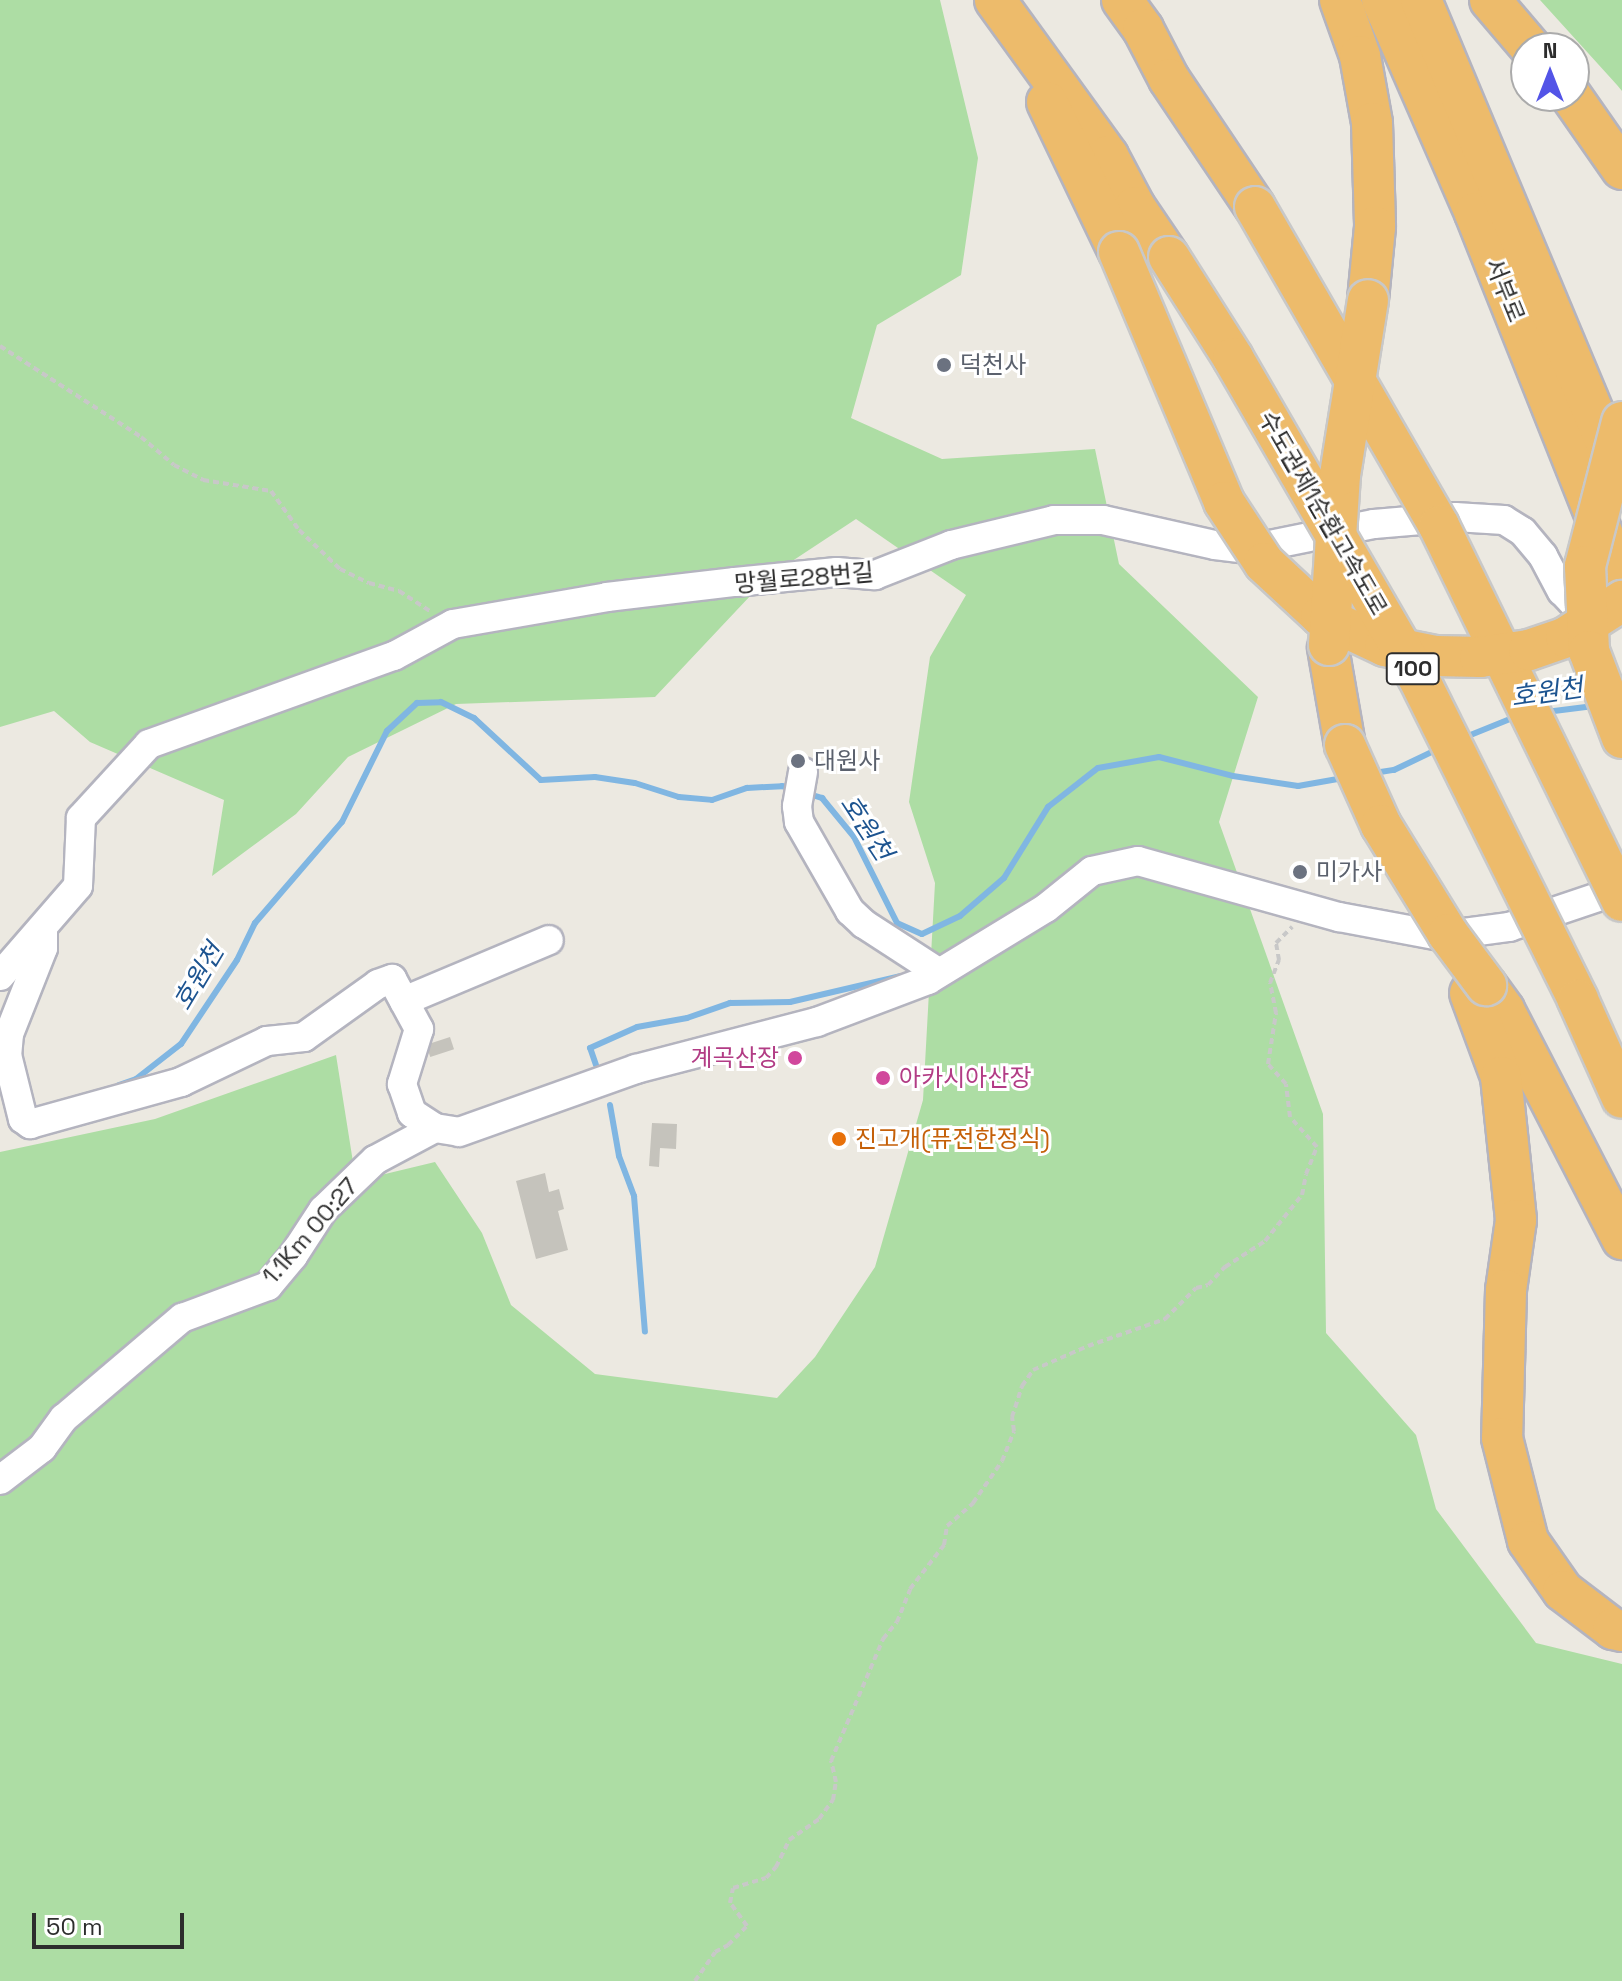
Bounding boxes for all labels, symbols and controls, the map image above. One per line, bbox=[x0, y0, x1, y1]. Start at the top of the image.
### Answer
north arrow bbox=[1510, 32, 1590, 112]
text: N bbox=[1543, 36, 1557, 64]
street label: 서부로 bbox=[1479, 254, 1531, 326]
place label: 덕천사 bbox=[960, 351, 1026, 379]
marker: 덕천사 bbox=[935, 356, 953, 374]
street label: 수도권제1순환고속도로 bbox=[1253, 406, 1393, 620]
street label: 망월로28번길 bbox=[733, 558, 875, 598]
road number: 100 bbox=[1385, 651, 1441, 687]
water label: 호원천 bbox=[1509, 673, 1585, 713]
place label: 대원사 bbox=[814, 747, 880, 775]
marker: 대원사 bbox=[789, 752, 807, 770]
water label: 호원천 bbox=[833, 789, 899, 867]
place label: 미가사 bbox=[1316, 858, 1382, 886]
marker: 미가사 bbox=[1291, 863, 1309, 881]
water label: 호원천 bbox=[167, 938, 231, 1016]
place label: 계곡산장 bbox=[691, 1044, 779, 1072]
marker: 계곡산장 bbox=[786, 1049, 804, 1067]
place label: 아카시아산장 bbox=[899, 1064, 1031, 1092]
marker: 아카시아산장 bbox=[874, 1069, 892, 1087]
place label: 진고개(퓨전한정식) bbox=[855, 1125, 1050, 1153]
marker: 진고개(퓨전한정식) bbox=[830, 1130, 848, 1148]
street label: 1.1Km 00:27 bbox=[256, 1172, 364, 1290]
scale bar bbox=[36, 1897, 188, 1947]
text: 50 m bbox=[46, 1911, 103, 1942]

